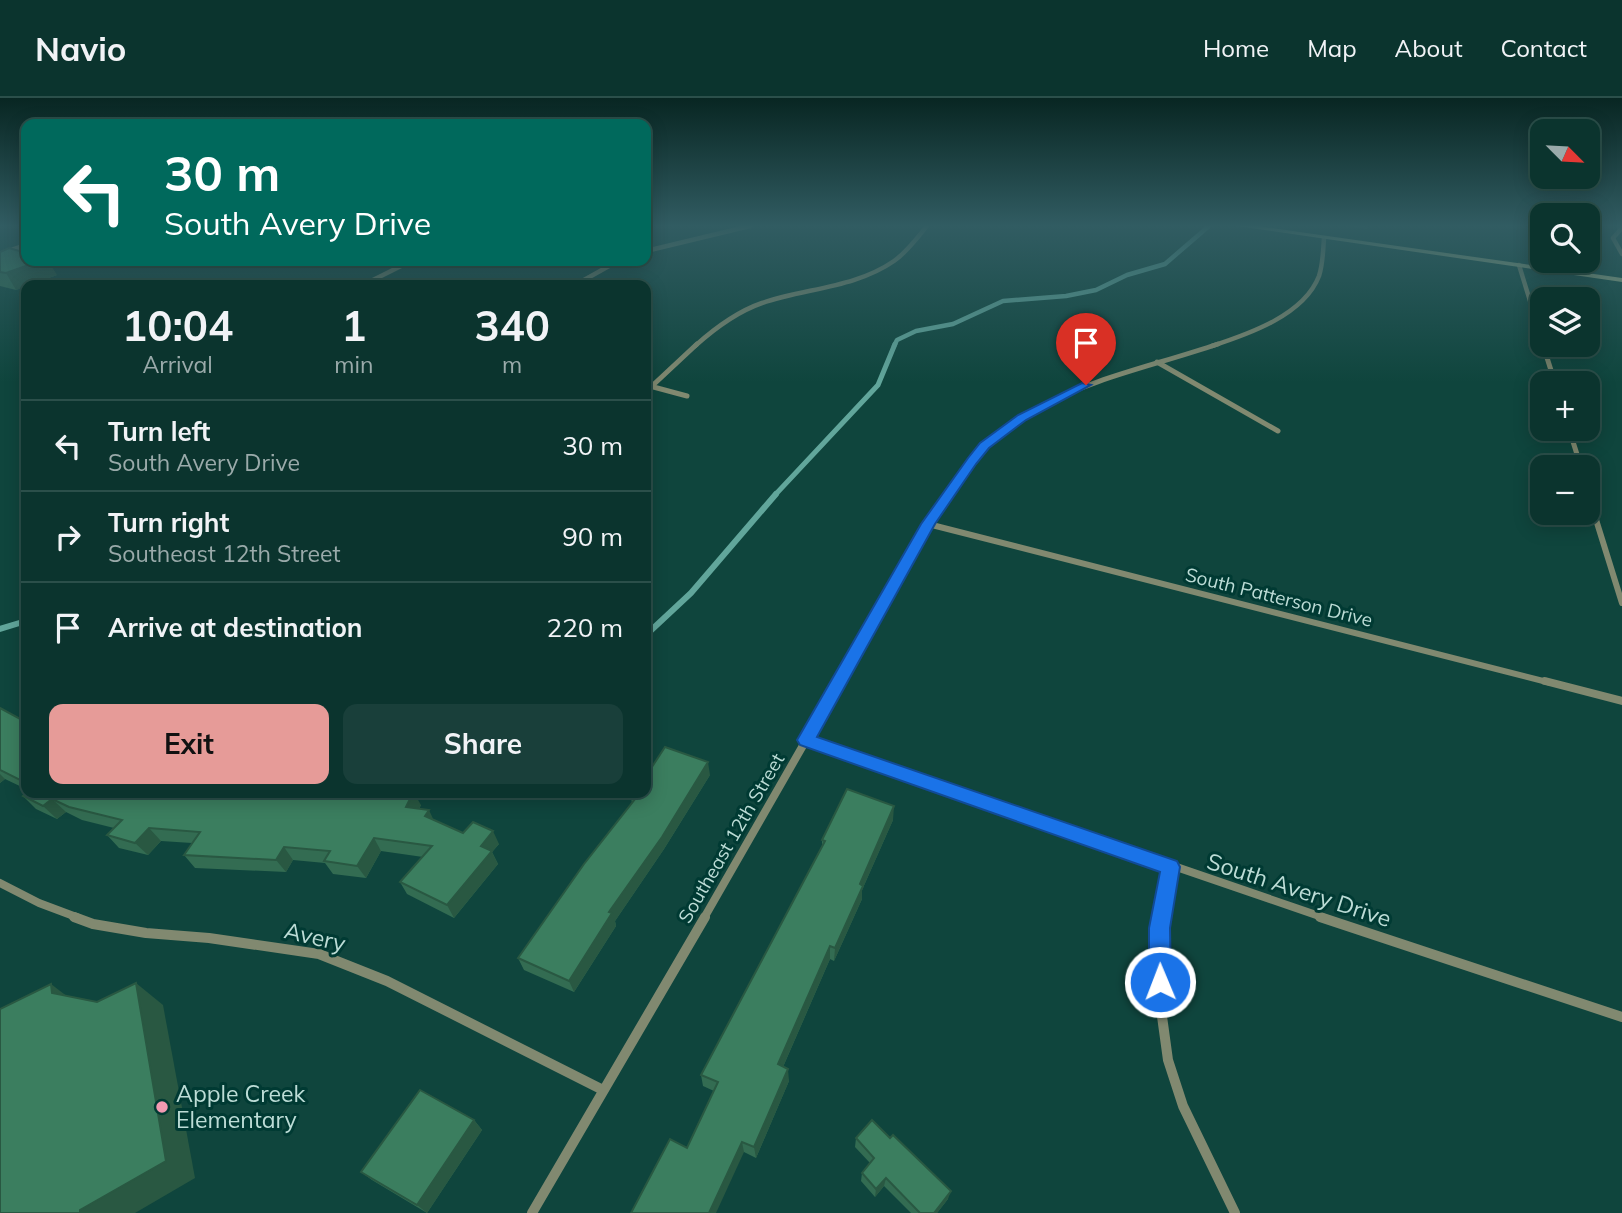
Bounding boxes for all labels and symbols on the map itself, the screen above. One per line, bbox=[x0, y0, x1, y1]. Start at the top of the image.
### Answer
north arrow bbox=[1530, 119, 1600, 189]
pin bbox=[1056, 313, 1116, 385]
street label: South Patterson Drive bbox=[1183, 562, 1375, 632]
street label: Southeast 12th Street bbox=[673, 748, 790, 927]
street label: South Avery Drive bbox=[1203, 846, 1395, 933]
street label: Avery bbox=[282, 915, 349, 958]
position arrow bbox=[1123, 945, 1197, 1019]
place label: Apple Creek Elementary bbox=[176, 1079, 306, 1134]
marker: Apple Creek Elementary bbox=[154, 1099, 170, 1115]

